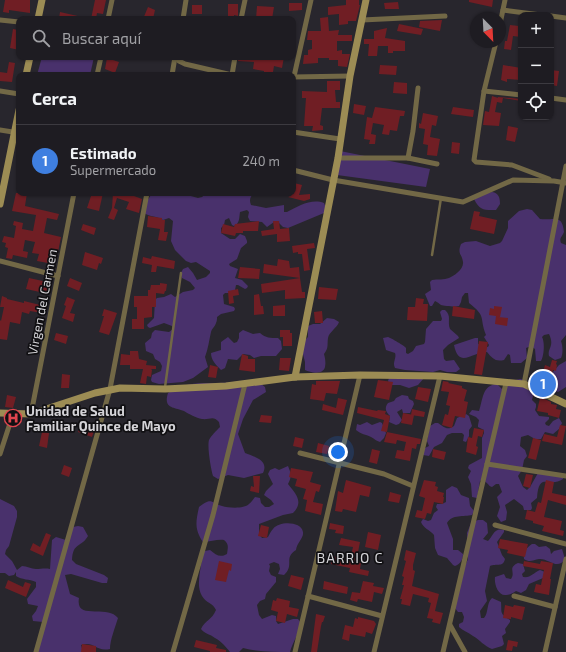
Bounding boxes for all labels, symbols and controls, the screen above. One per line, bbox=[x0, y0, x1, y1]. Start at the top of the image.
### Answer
north arrow bbox=[470, 12, 506, 48]
map controls bbox=[518, 12, 554, 120]
button: + bbox=[518, 12, 554, 48]
search box bbox=[16, 16, 296, 60]
icon: search bbox=[30, 27, 52, 49]
text: Buscar aquí bbox=[62, 29, 141, 47]
button: − bbox=[518, 48, 554, 84]
button: locate bbox=[518, 84, 554, 120]
text: Cerca bbox=[32, 88, 77, 108]
text: Estimado bbox=[70, 144, 137, 162]
text: 1 bbox=[42, 153, 48, 169]
text: 240 m bbox=[243, 153, 280, 169]
text: Supermercado bbox=[70, 162, 156, 178]
street label: Virgen del Carmen bbox=[24, 248, 60, 356]
pin: 1 bbox=[530, 369, 556, 399]
place label: Unidad de Salud Familiar Quince de Mayo bbox=[26, 403, 176, 435]
hospital icon: Unidad de Salud Familiar Quince de Mayo bbox=[3, 408, 23, 428]
your location bbox=[328, 442, 348, 462]
district label: BARRIO C bbox=[317, 549, 383, 566]

